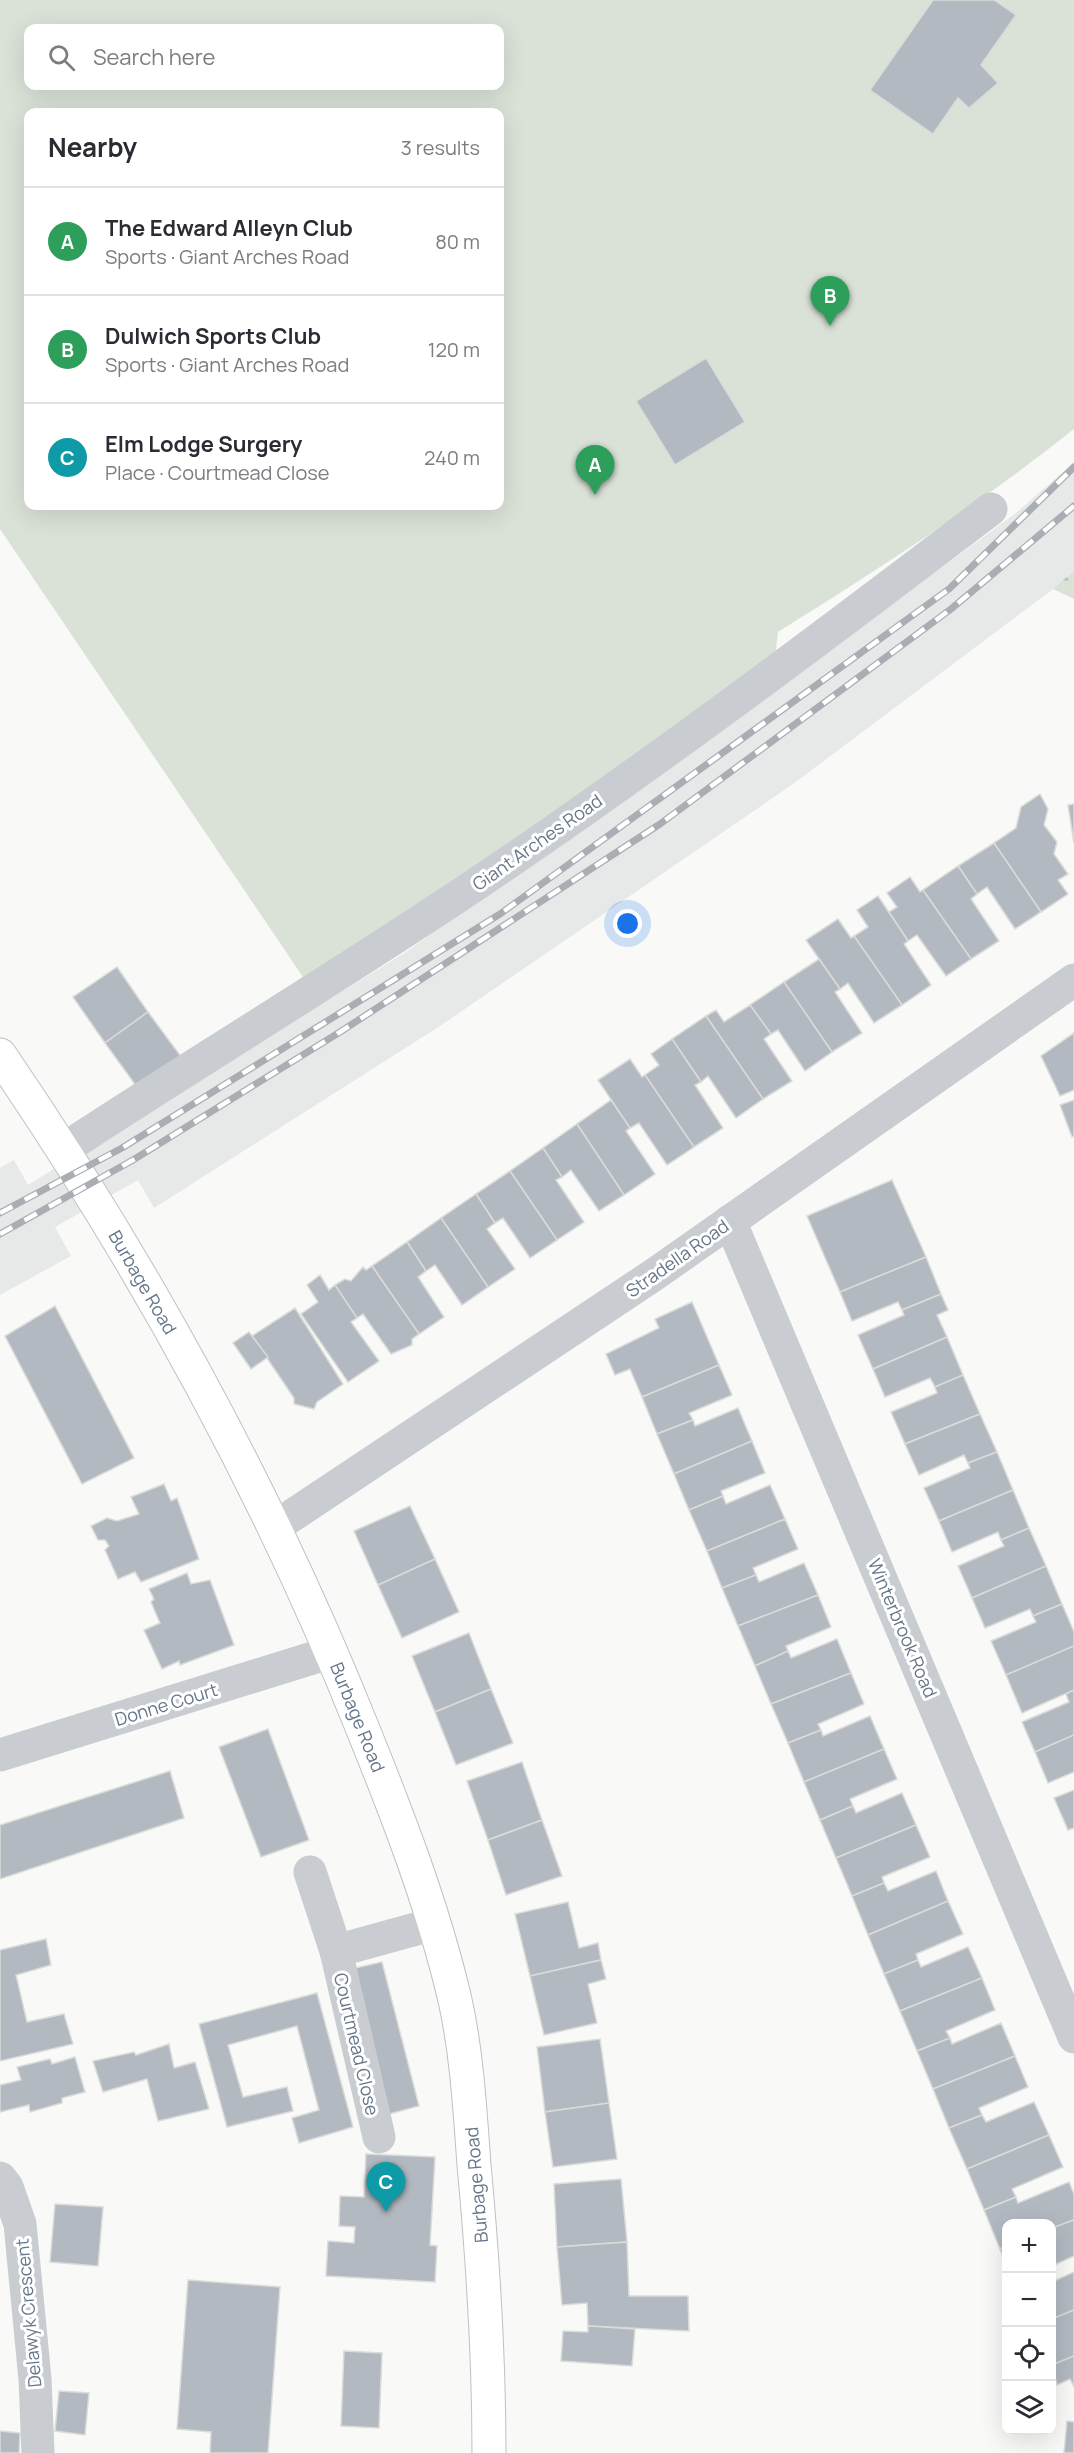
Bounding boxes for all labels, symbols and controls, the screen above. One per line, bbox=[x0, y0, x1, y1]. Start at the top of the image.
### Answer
search box bbox=[24, 24, 504, 90]
icon: search bbox=[45, 41, 78, 74]
text: Search here bbox=[93, 42, 215, 72]
text: Nearby bbox=[48, 129, 137, 165]
text: 3 results bbox=[401, 134, 480, 161]
text: The Edward Alleyn Club bbox=[105, 213, 353, 243]
text: A bbox=[61, 228, 74, 255]
text: 80 m bbox=[435, 228, 480, 255]
text: Sports · Giant Arches Road bbox=[105, 243, 349, 270]
pin: B bbox=[810, 276, 850, 326]
text: Dulwich Sports Club bbox=[105, 321, 321, 351]
text: B bbox=[61, 336, 74, 363]
text: 120 m bbox=[428, 336, 480, 363]
text: Sports · Giant Arches Road bbox=[105, 351, 349, 378]
text: Elm Lodge Surgery bbox=[105, 429, 302, 459]
text: C bbox=[60, 444, 75, 471]
text: 240 m bbox=[424, 444, 480, 471]
pin: A bbox=[576, 446, 614, 495]
text: Place · Courtmead Close bbox=[105, 459, 329, 486]
street label: Giant Arches Road bbox=[467, 788, 607, 896]
your location bbox=[613, 909, 642, 938]
street label: Stradella Road bbox=[621, 1214, 733, 1302]
street label: Burbage Road bbox=[104, 1226, 182, 1338]
street label: Winterbrook Road bbox=[863, 1555, 943, 1701]
street label: Burbage Road bbox=[325, 1659, 391, 1775]
street label: Donne Court bbox=[112, 1677, 220, 1731]
street label: Courtmead Close bbox=[329, 1970, 385, 2118]
street label: Burbage Road bbox=[459, 2126, 493, 2244]
pin: C bbox=[366, 2162, 406, 2212]
map controls bbox=[1002, 2219, 1056, 2435]
button: + bbox=[1002, 2219, 1056, 2273]
street label: Delawyk Crescent bbox=[10, 2238, 46, 2388]
button: − bbox=[1002, 2273, 1056, 2327]
button: locate bbox=[1002, 2327, 1056, 2381]
button: layers bbox=[1002, 2381, 1056, 2435]

